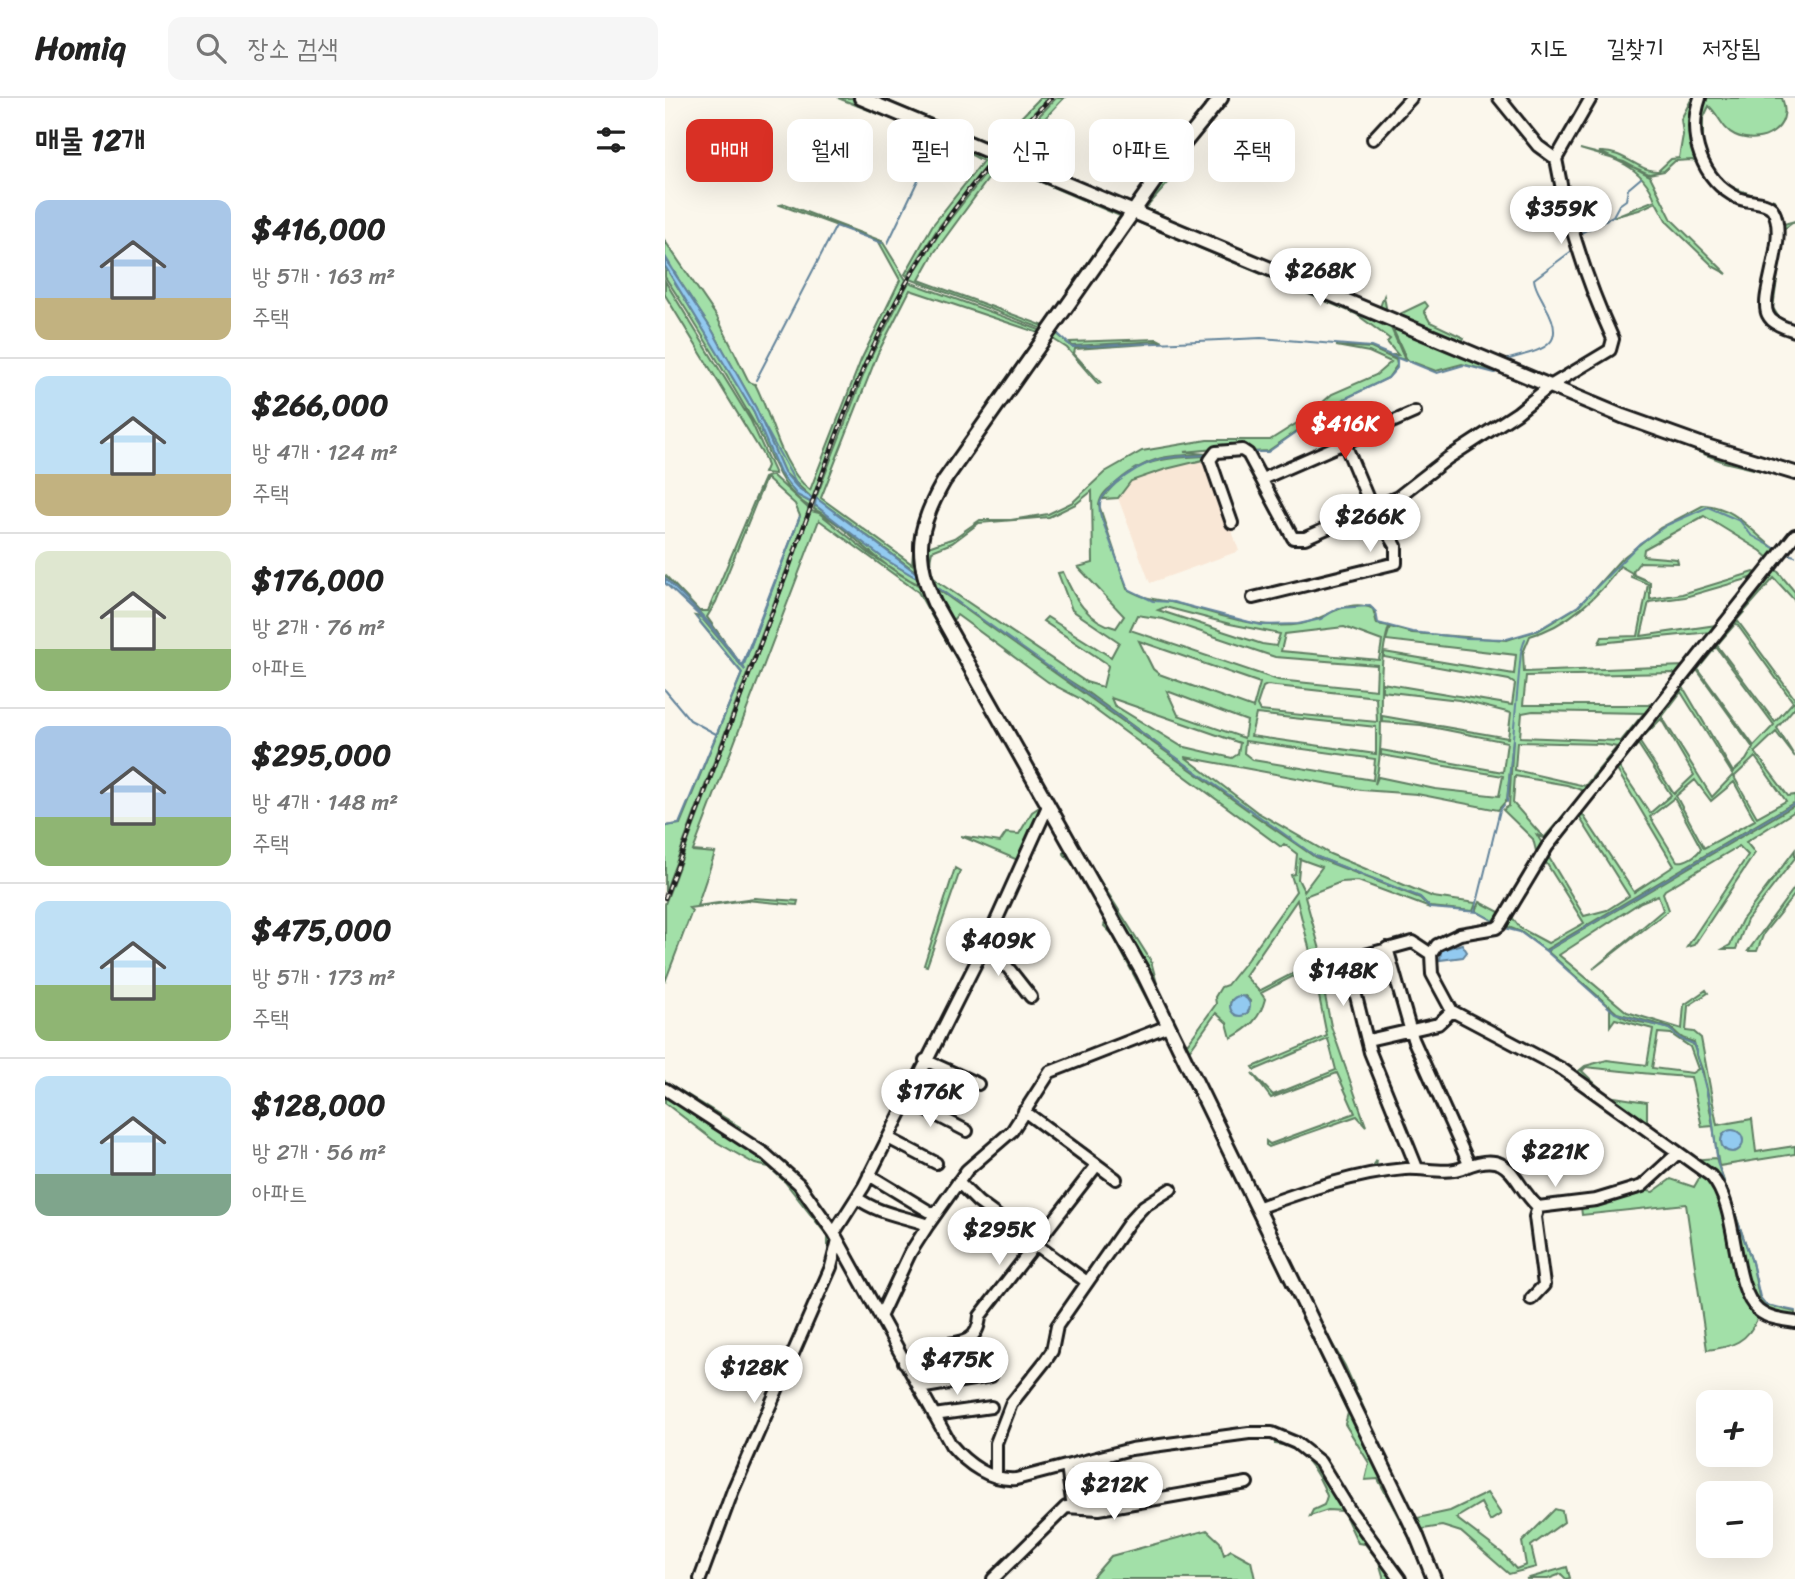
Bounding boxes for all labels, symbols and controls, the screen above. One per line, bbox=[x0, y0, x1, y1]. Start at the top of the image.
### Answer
search box bbox=[168, 17, 658, 80]
text: Homiq bbox=[35, 19, 126, 77]
text: 장소 검색 bbox=[248, 25, 338, 71]
text: 지도 bbox=[1530, 27, 1568, 69]
text: 길찾기 bbox=[1606, 27, 1664, 69]
text: 저장됨 bbox=[1702, 27, 1760, 69]
icon: search bbox=[192, 29, 230, 67]
text: 매물 12개 bbox=[35, 113, 145, 167]
chip: 매매 bbox=[686, 119, 773, 182]
chip: 월세 bbox=[787, 119, 873, 182]
chip: 필터 bbox=[887, 119, 974, 182]
chip: 신규 bbox=[988, 119, 1075, 182]
chip: 아파트 bbox=[1089, 119, 1194, 182]
chip: 주택 bbox=[1208, 119, 1295, 182]
icon: filters bbox=[592, 121, 630, 159]
pin: $359K bbox=[1512, 186, 1610, 246]
text: $359K bbox=[1526, 188, 1596, 229]
text: $416,000 bbox=[252, 202, 386, 256]
icon: home bbox=[91, 228, 175, 312]
pin: $268K bbox=[1271, 248, 1369, 308]
text: $268K bbox=[1285, 250, 1355, 291]
text: 방 5개 · 163 m² bbox=[252, 256, 395, 297]
text: 주택 bbox=[252, 297, 289, 338]
text: $266,000 bbox=[252, 378, 389, 432]
pin: $416K bbox=[1296, 402, 1394, 461]
text: $416K bbox=[1312, 403, 1378, 444]
icon: home bbox=[91, 404, 175, 488]
text: 방 4개 · 124 m² bbox=[252, 432, 398, 473]
text: 주택 bbox=[252, 473, 289, 514]
pin: $266K bbox=[1321, 494, 1419, 554]
text: $266K bbox=[1336, 496, 1404, 537]
text: $176,000 bbox=[252, 553, 384, 607]
icon: home bbox=[91, 579, 175, 663]
text: 방 2개 · 76 m² bbox=[252, 607, 385, 648]
text: 아파트 bbox=[252, 648, 308, 689]
text: $295,000 bbox=[252, 728, 391, 782]
icon: home bbox=[91, 754, 175, 838]
text: 방 4개 · 148 m² bbox=[252, 782, 398, 823]
text: 주택 bbox=[252, 823, 289, 864]
text: $475,000 bbox=[252, 903, 391, 957]
pin: $409K bbox=[949, 918, 1047, 978]
text: $409K bbox=[962, 920, 1034, 961]
icon: home bbox=[91, 929, 175, 1013]
pin: $148K bbox=[1294, 948, 1392, 1008]
text: $148K bbox=[1309, 950, 1377, 991]
text: 방 5개 · 173 m² bbox=[252, 957, 395, 998]
text: 주택 bbox=[252, 998, 289, 1039]
pin: $176K bbox=[881, 1070, 979, 1129]
text: $176K bbox=[897, 1071, 963, 1112]
text: $128,000 bbox=[252, 1078, 385, 1132]
icon: home bbox=[91, 1104, 175, 1188]
pin: $221K bbox=[1506, 1130, 1604, 1189]
text: $221K bbox=[1522, 1131, 1588, 1172]
text: 방 2개 · 56 m² bbox=[252, 1132, 386, 1173]
text: 아파트 bbox=[252, 1173, 308, 1214]
pin: $295K bbox=[950, 1208, 1048, 1267]
text: $295K bbox=[964, 1209, 1034, 1250]
pin: $475K bbox=[908, 1338, 1006, 1397]
text: $475K bbox=[921, 1339, 993, 1380]
pin: $128K bbox=[705, 1346, 803, 1405]
text: $128K bbox=[721, 1347, 787, 1388]
map controls bbox=[1696, 1390, 1773, 1558]
button: + bbox=[1696, 1390, 1773, 1467]
pin: $212K bbox=[1065, 1462, 1163, 1522]
text: $212K bbox=[1081, 1464, 1147, 1505]
button: − bbox=[1696, 1481, 1773, 1558]

